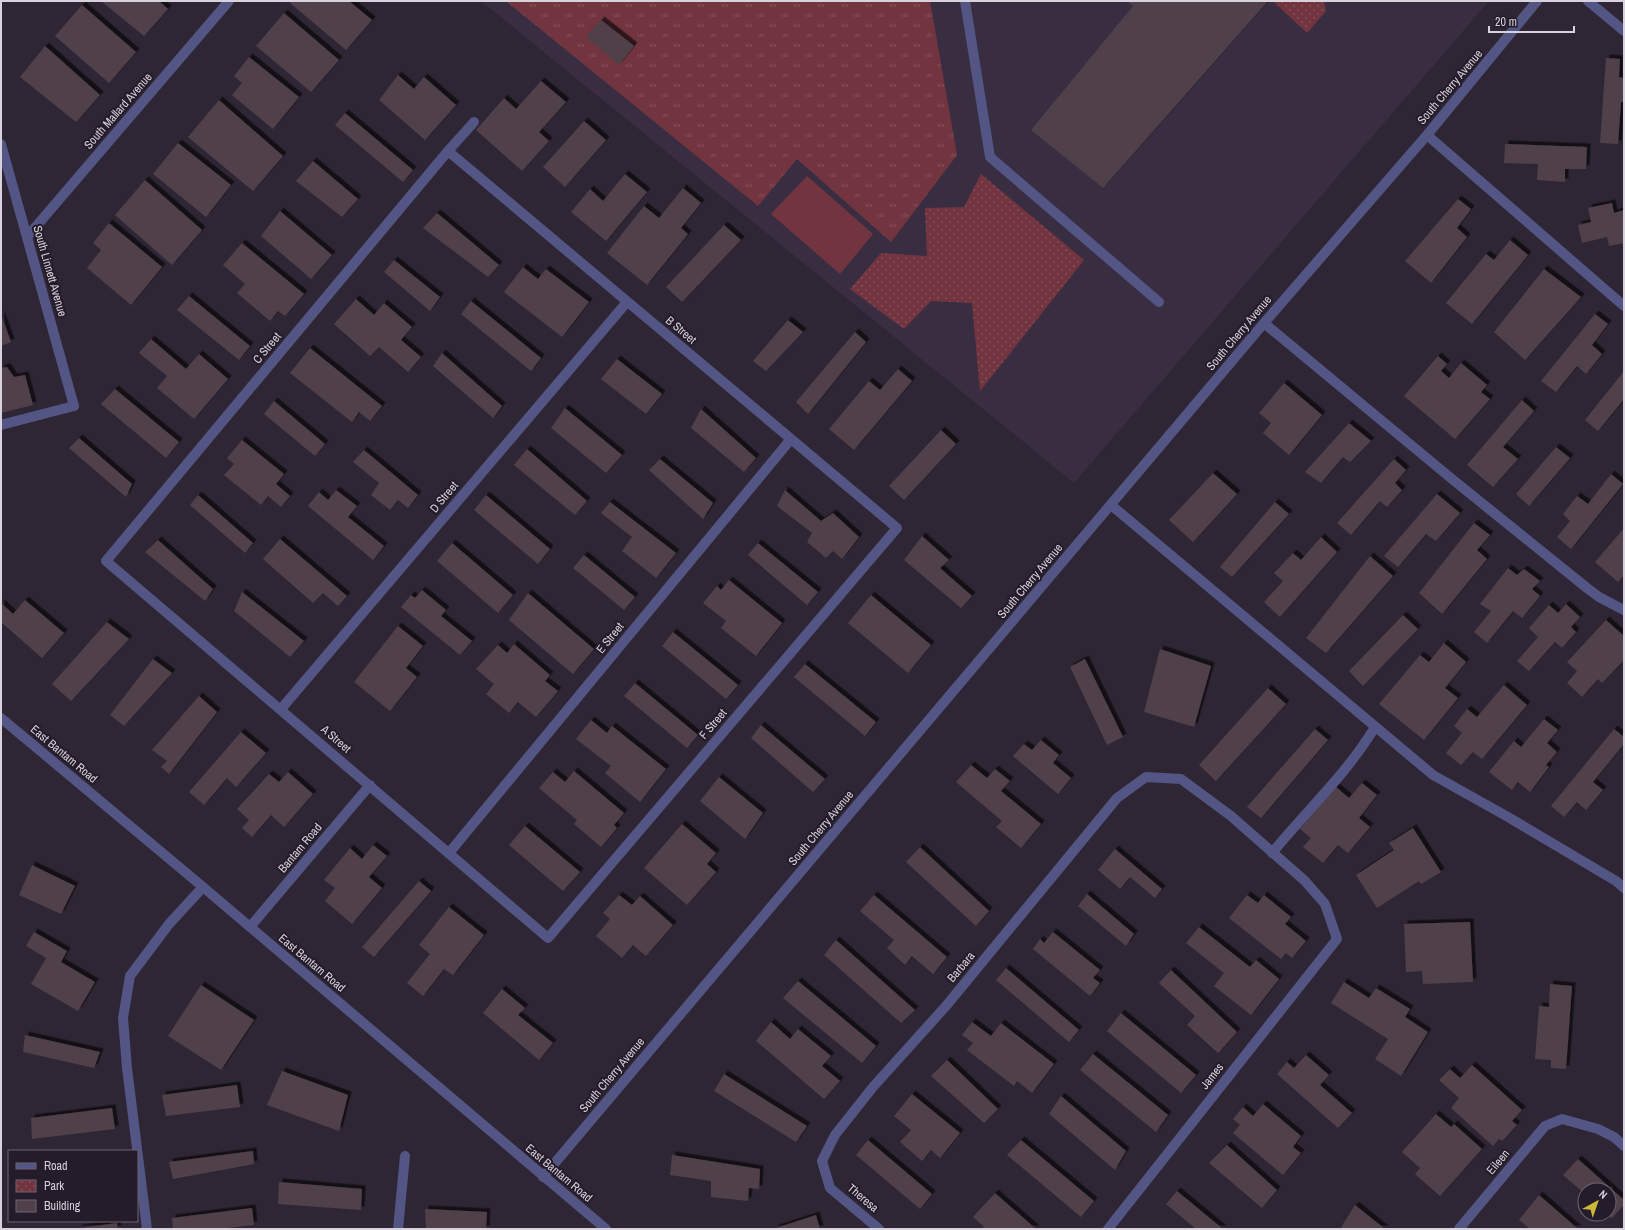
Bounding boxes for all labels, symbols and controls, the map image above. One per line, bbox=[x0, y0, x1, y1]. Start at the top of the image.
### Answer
scale bar bbox=[1489, 8, 1574, 34]
text: 20 m bbox=[1495, 14, 1517, 30]
street label: South Cherry Avenue bbox=[1414, 46, 1486, 128]
street label: South Mallard Avenue bbox=[80, 69, 156, 153]
street label: South Linnett Avenue bbox=[29, 224, 71, 318]
street label: South Cherry Avenue bbox=[1203, 292, 1275, 374]
street label: B Street bbox=[662, 312, 700, 348]
street label: C Street bbox=[249, 329, 285, 367]
street label: D Street bbox=[426, 478, 462, 516]
street label: South Cherry Avenue bbox=[994, 540, 1066, 622]
street label: E Street bbox=[593, 619, 628, 657]
street label: F Street bbox=[696, 705, 731, 743]
street label: East Bantam Road bbox=[27, 721, 101, 787]
street label: A Street bbox=[317, 721, 355, 757]
street label: South Cherry Avenue bbox=[785, 787, 857, 869]
street label: Bantam Road bbox=[275, 820, 325, 876]
street label: East Bantam Road bbox=[275, 930, 349, 996]
street label: Barbara bbox=[944, 948, 979, 986]
street label: South Cherry Avenue bbox=[576, 1034, 648, 1116]
street label: James bbox=[1197, 1060, 1227, 1092]
street label: East Bantam Road bbox=[522, 1140, 596, 1206]
street label: Eileen bbox=[1483, 1146, 1513, 1178]
legend bbox=[8, 1150, 138, 1222]
text: Road bbox=[44, 1158, 68, 1174]
text: Park bbox=[44, 1178, 64, 1194]
street label: Theresa bbox=[844, 1180, 882, 1216]
north arrow bbox=[1577, 1182, 1617, 1222]
text: N bbox=[1596, 1187, 1610, 1202]
text: Building bbox=[44, 1198, 81, 1214]

